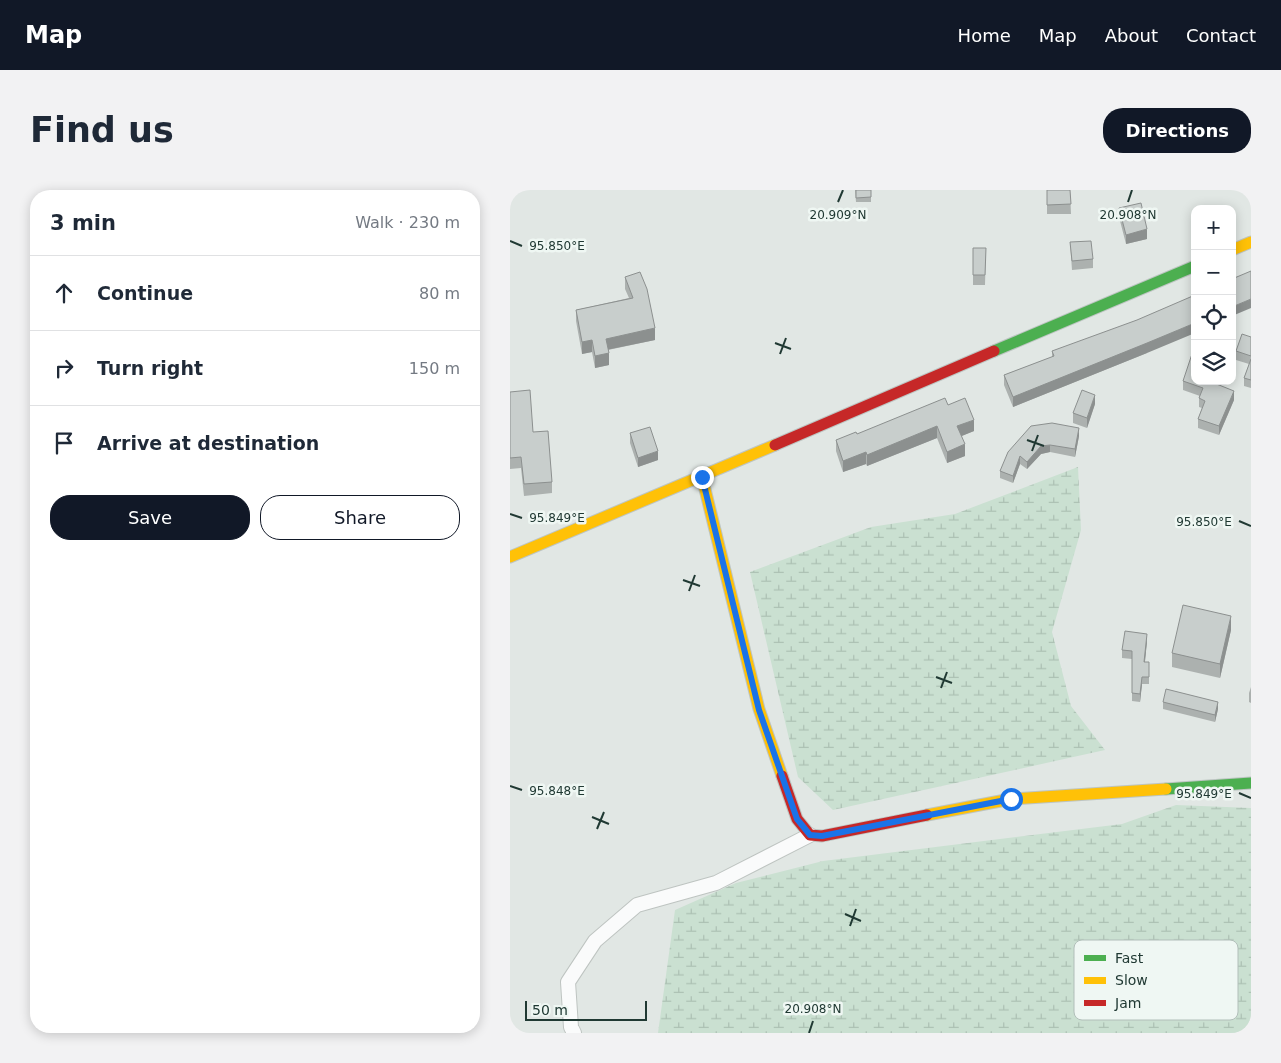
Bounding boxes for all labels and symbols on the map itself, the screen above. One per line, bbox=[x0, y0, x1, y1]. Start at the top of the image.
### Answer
text: 20.909°N bbox=[810, 208, 866, 222]
text: 20.908°N bbox=[1100, 208, 1156, 222]
text: 95.850°E bbox=[529, 239, 585, 253]
route end bbox=[691, 466, 714, 489]
text: 95.849°E bbox=[529, 511, 585, 525]
text: 95.850°E bbox=[1176, 515, 1232, 529]
text: 95.848°E bbox=[529, 784, 585, 798]
text: 95.849°E bbox=[1176, 787, 1232, 801]
route start bbox=[1000, 788, 1023, 811]
legend bbox=[1074, 940, 1238, 1020]
text: Fast bbox=[1115, 950, 1144, 966]
text: Slow bbox=[1115, 972, 1148, 988]
text: Jam bbox=[1114, 995, 1141, 1011]
scale bar bbox=[525, 998, 648, 1021]
text: 20.908°N bbox=[785, 1002, 841, 1016]

